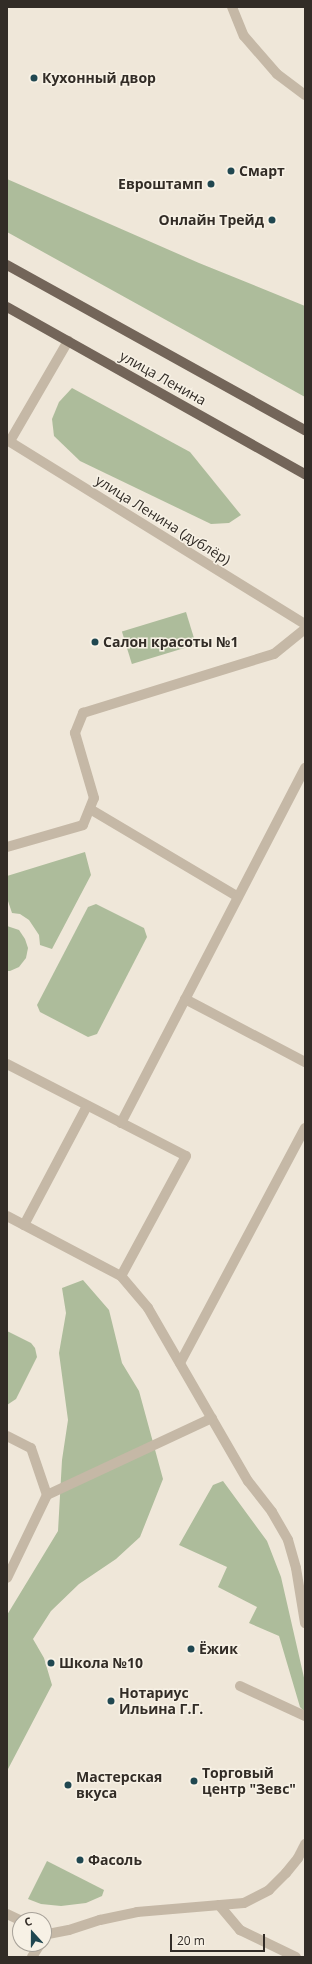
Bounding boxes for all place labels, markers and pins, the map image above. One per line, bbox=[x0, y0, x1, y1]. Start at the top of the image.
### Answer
place label: Кухонный двор bbox=[42, 70, 156, 86]
marker: Кухонный двор bbox=[29, 73, 39, 83]
place label: Смарт bbox=[239, 163, 285, 179]
marker: Смарт bbox=[226, 166, 236, 176]
place label: Евроштамп bbox=[118, 176, 203, 192]
marker: Евроштамп bbox=[206, 179, 216, 189]
place label: Онлайн Трейд bbox=[158, 212, 264, 228]
marker: Онлайн Трейд bbox=[267, 215, 277, 225]
place label: Салон красоты №1 bbox=[103, 634, 239, 650]
marker: Салон красоты №1 bbox=[90, 637, 100, 647]
place label: Ёжик bbox=[199, 1641, 238, 1657]
marker: Ёжик bbox=[186, 1644, 196, 1654]
place label: Школа №10 bbox=[59, 1655, 143, 1671]
marker: Школа №10 bbox=[46, 1658, 56, 1668]
place label: Нотариус Ильина Г.Г. bbox=[119, 1685, 203, 1718]
marker: Нотариус Ильина Г.Г. bbox=[106, 1696, 116, 1706]
place label: Торговый центр "Зевс" bbox=[202, 1765, 296, 1798]
place label: Мастерская вкуса bbox=[76, 1769, 162, 1802]
marker: Торговый центр "Зевс" bbox=[189, 1776, 199, 1786]
marker: Мастерская вкуса bbox=[63, 1780, 73, 1790]
place label: Фасоль bbox=[88, 1852, 142, 1868]
marker: Фасоль bbox=[75, 1855, 85, 1865]

